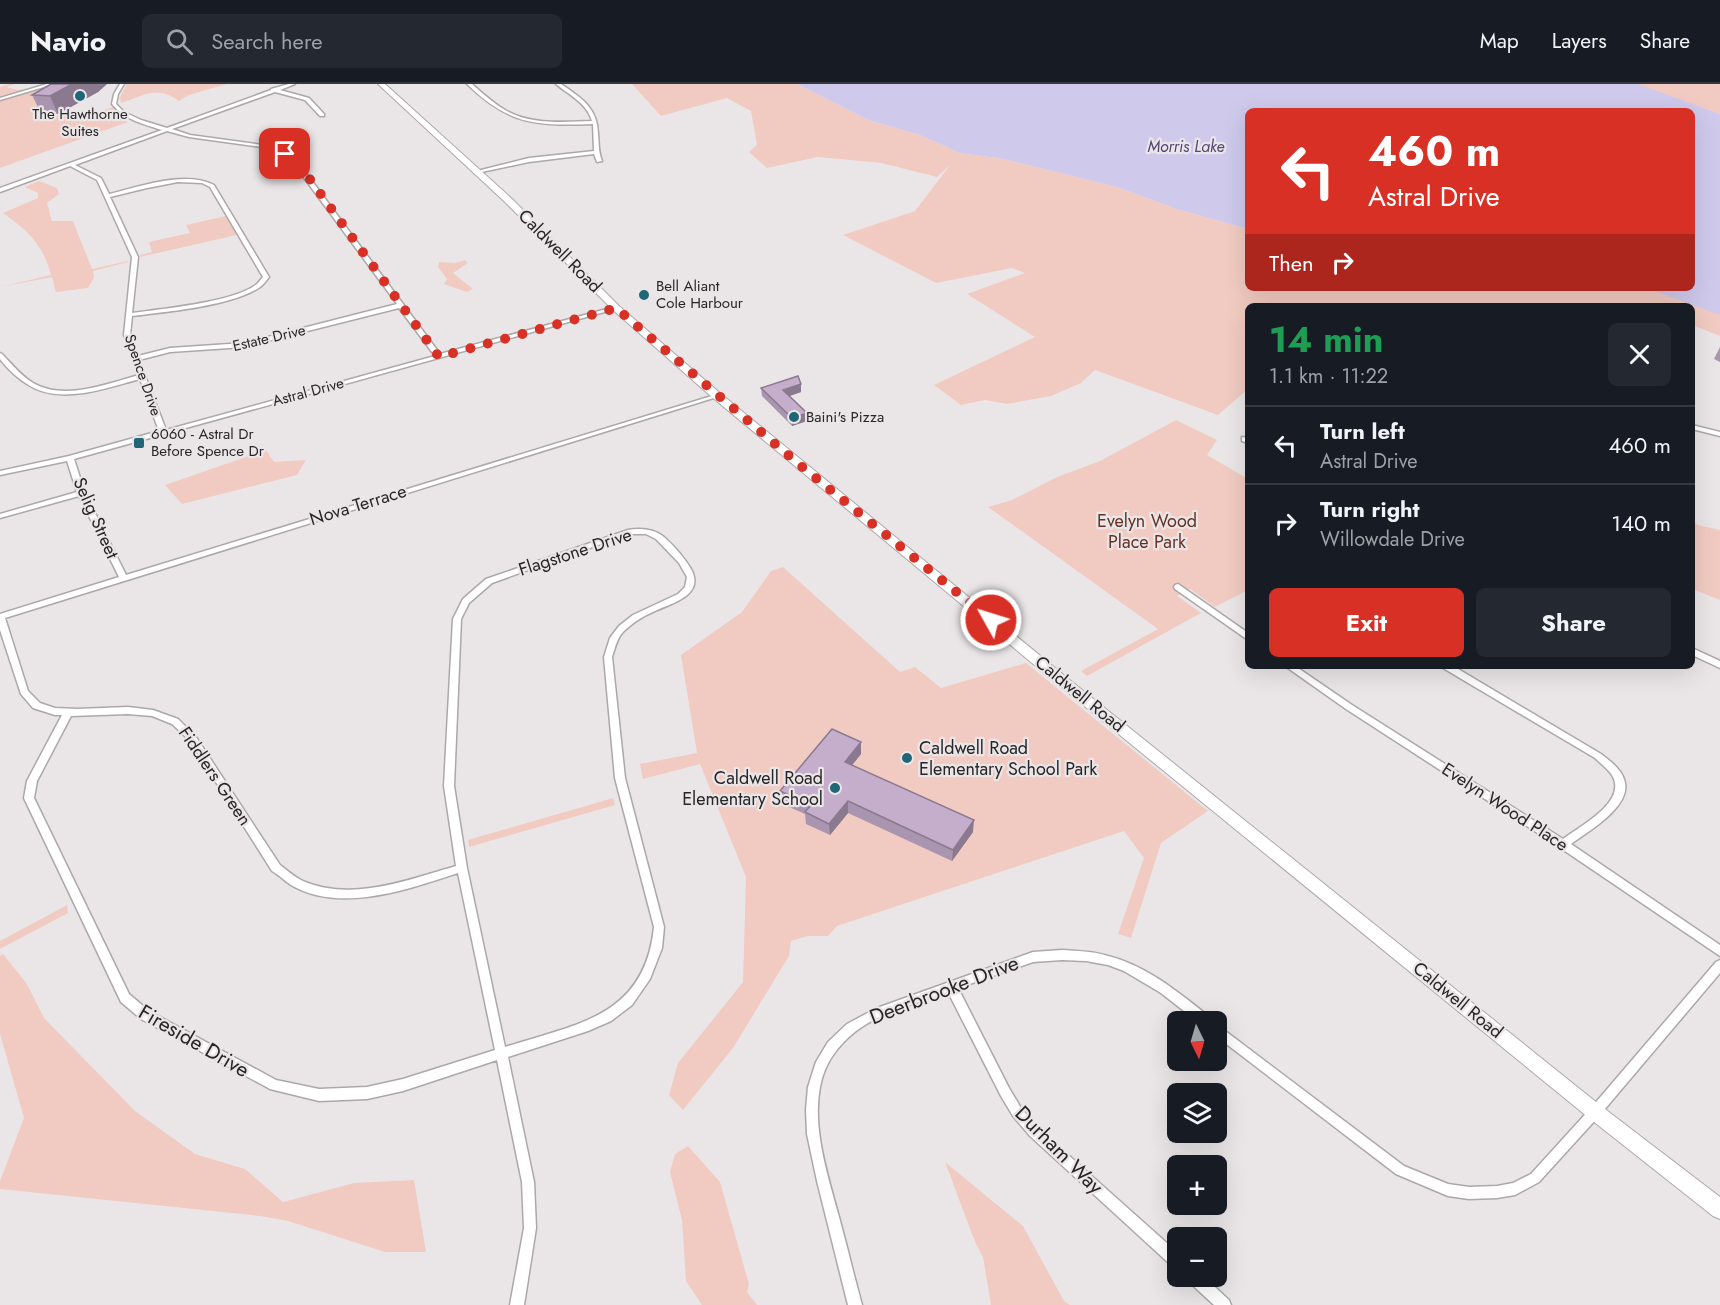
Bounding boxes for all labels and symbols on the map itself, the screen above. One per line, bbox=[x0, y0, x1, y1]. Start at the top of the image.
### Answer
marker: The Hawthorne Suites bbox=[73, 89, 87, 103]
place label: The Hawthorne Suites bbox=[32, 103, 128, 142]
pin bbox=[259, 128, 310, 179]
water label: Morris Lake bbox=[1147, 135, 1225, 158]
street label: Caldwell Road bbox=[512, 203, 608, 299]
place label: Bell Aliant Cole Harbour bbox=[656, 275, 744, 314]
marker: Bell Aliant Cole Harbour bbox=[637, 288, 651, 302]
street label: Estate Drive bbox=[230, 319, 308, 357]
street label: Spence Drive bbox=[119, 331, 167, 419]
street label: Astral Drive bbox=[270, 372, 346, 412]
place label: Baini's Pizza bbox=[806, 406, 884, 428]
marker: Baini's Pizza bbox=[787, 410, 801, 424]
place label: 6060 - Astral Dr Before Spence Dr bbox=[151, 423, 265, 462]
marker: 6060 - Astral Dr Before Spence Dr bbox=[132, 436, 146, 450]
street label: Selig Street bbox=[67, 473, 126, 563]
street label: Nova Terrace bbox=[306, 478, 410, 532]
park label: Evelyn Wood Place Park bbox=[1097, 508, 1197, 555]
street label: Flagstone Drive bbox=[515, 521, 635, 583]
position arrow bbox=[959, 588, 1023, 652]
street label: Caldwell Road bbox=[1029, 650, 1131, 738]
street label: Fiddlers Green bbox=[172, 721, 258, 831]
place label: Caldwell Road Elementary School Park bbox=[919, 735, 1097, 782]
marker: Caldwell Road Elementary School Park bbox=[900, 751, 914, 765]
street label: Evelyn Wood Place bbox=[1437, 756, 1573, 858]
place label: Caldwell Road Elementary School bbox=[682, 765, 823, 812]
marker: Caldwell Road Elementary School bbox=[828, 781, 842, 795]
street label: Deerbrooke Drive bbox=[865, 948, 1023, 1032]
street label: Caldwell Road bbox=[1407, 956, 1509, 1044]
street label: Fireside Drive bbox=[133, 997, 255, 1085]
north arrow bbox=[1167, 1011, 1227, 1071]
street label: Durham Way bbox=[1008, 1099, 1111, 1202]

